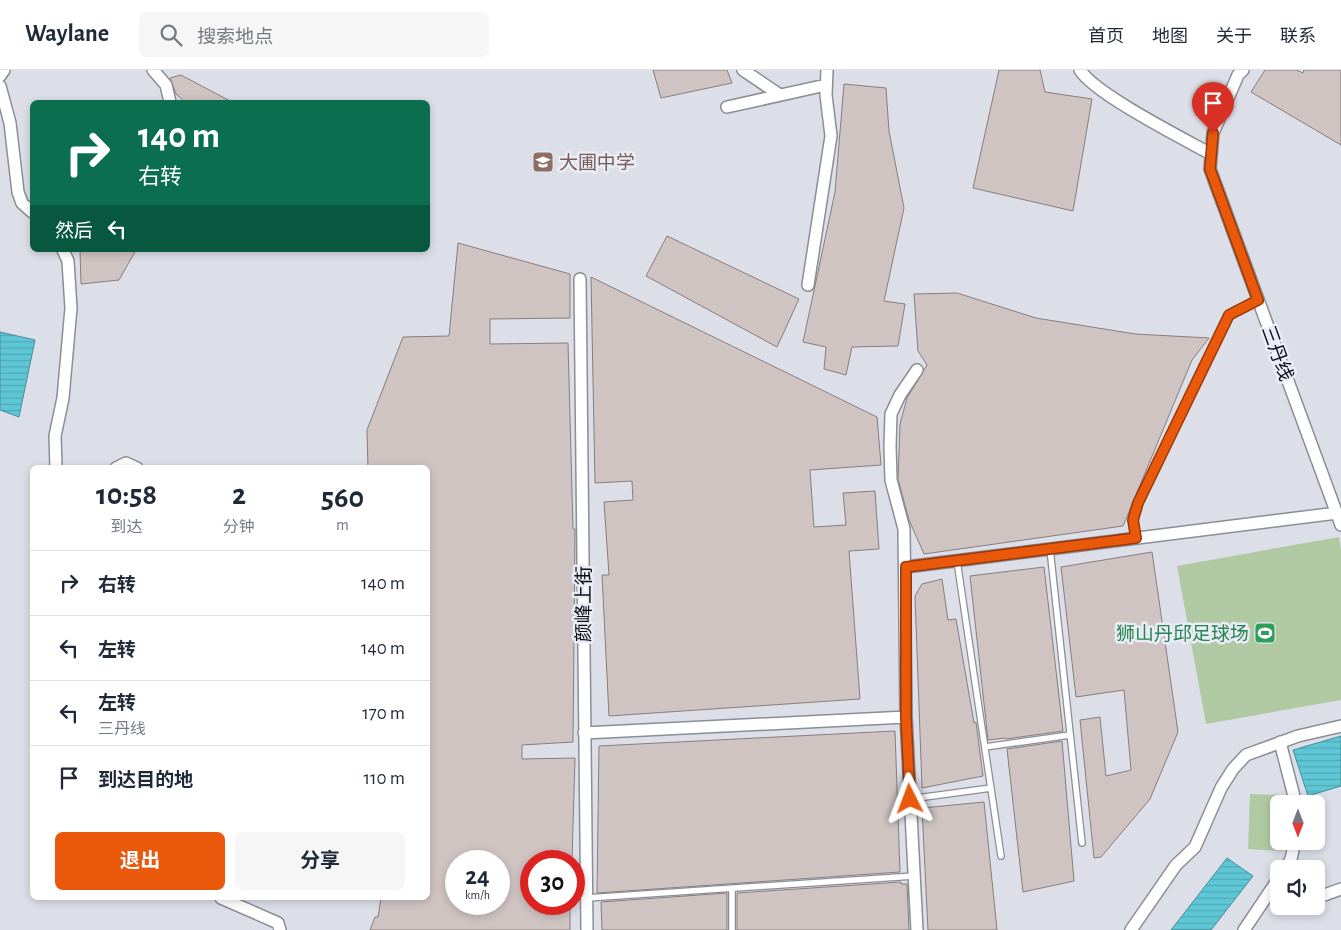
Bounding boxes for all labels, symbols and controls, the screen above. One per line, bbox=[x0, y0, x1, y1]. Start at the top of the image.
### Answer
search box bbox=[139, 12, 489, 57]
icon: search bbox=[157, 21, 185, 49]
text: Waylane bbox=[25, 22, 109, 46]
text: 搜索地点 bbox=[197, 28, 273, 47]
text: 首页 bbox=[1088, 28, 1124, 46]
text: 地图 bbox=[1152, 28, 1188, 46]
text: 关于 bbox=[1216, 28, 1252, 46]
text: 联系 bbox=[1280, 28, 1316, 46]
pin bbox=[1192, 82, 1234, 133]
icon: arrive bbox=[1199, 89, 1227, 117]
text: 140 m bbox=[138, 119, 220, 154]
icon: right bbox=[55, 120, 120, 185]
school or university icon: 大圃中学 bbox=[531, 150, 555, 174]
place label: 大圃中学 bbox=[559, 152, 635, 173]
text: 右转 bbox=[138, 166, 182, 188]
icon: left bbox=[103, 215, 131, 243]
text: 然后 bbox=[55, 222, 93, 241]
street label: 三丹线 bbox=[1258, 323, 1296, 384]
text: 10:58 bbox=[96, 480, 157, 510]
text: 2 bbox=[232, 480, 246, 510]
text: 560 bbox=[321, 483, 364, 513]
text: m bbox=[336, 517, 349, 533]
text: 到达 bbox=[110, 519, 142, 535]
text: 分钟 bbox=[223, 519, 255, 535]
street label: 颜峰上街 bbox=[573, 566, 594, 642]
icon: right bbox=[55, 569, 83, 597]
text: 140 m bbox=[361, 574, 405, 593]
text: 右转 bbox=[98, 576, 136, 595]
sports icon: 狮山丹邱足球场 bbox=[1253, 621, 1277, 645]
place label: 狮山丹邱足球场 bbox=[1116, 624, 1249, 644]
icon: left bbox=[55, 634, 83, 662]
text: 140 m bbox=[361, 639, 405, 658]
text: 左转 bbox=[98, 641, 136, 660]
text: 左转 bbox=[98, 694, 136, 713]
icon: left bbox=[55, 699, 83, 727]
text: 170 m bbox=[362, 704, 405, 723]
text: 三丹线 bbox=[98, 721, 146, 737]
icon: arrive bbox=[55, 764, 83, 792]
text: 110 m bbox=[364, 769, 405, 788]
text: 到达目的地 bbox=[98, 771, 193, 790]
position arrow bbox=[883, 772, 935, 824]
north arrow bbox=[1270, 795, 1325, 850]
map controls bbox=[1270, 795, 1325, 915]
button: 退出 bbox=[55, 832, 225, 890]
button: 分享 bbox=[235, 832, 405, 890]
speed limit sign: 30 bbox=[520, 850, 585, 915]
button: sound bbox=[1270, 860, 1325, 915]
text: 24 bbox=[465, 864, 490, 889]
text: km/h bbox=[465, 889, 490, 901]

